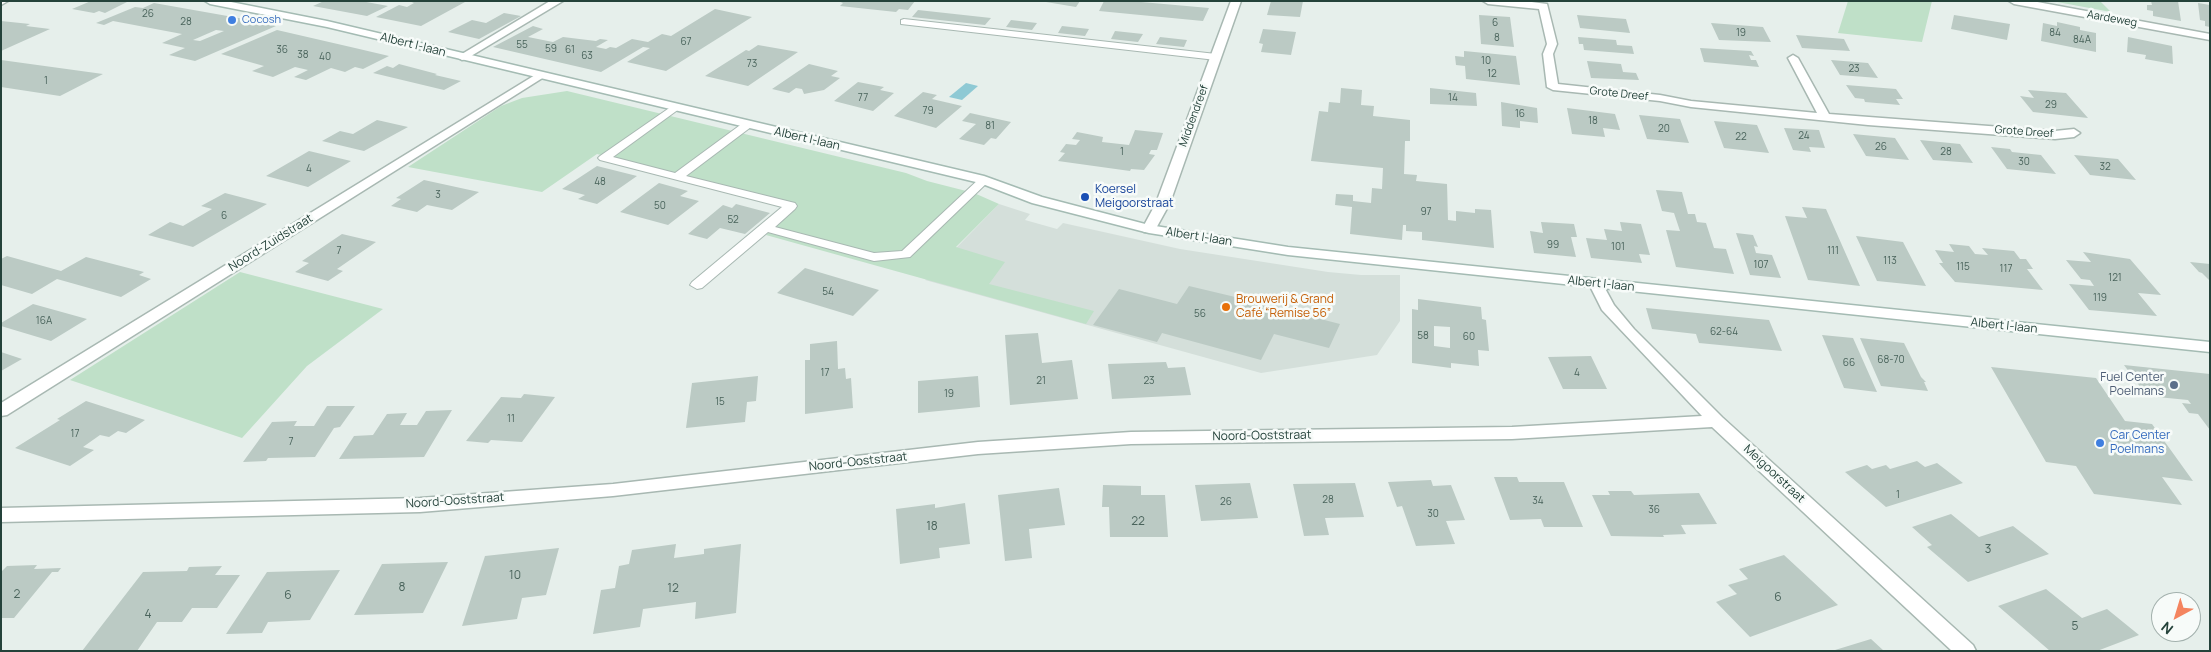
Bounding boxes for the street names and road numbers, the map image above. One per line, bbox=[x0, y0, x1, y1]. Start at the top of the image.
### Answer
street label: Aardeweg bbox=[2086, 8, 2138, 30]
street label: Albert I-laan bbox=[379, 30, 447, 60]
street label: Middendreef bbox=[1177, 83, 1211, 149]
street label: Grote Dreef bbox=[1589, 84, 1649, 104]
street label: Grote Dreef bbox=[1994, 123, 2054, 141]
street label: Albert I-laan bbox=[773, 124, 841, 154]
street label: Noord-Zuidstraat bbox=[226, 211, 316, 275]
street label: Albert I-laan bbox=[1165, 225, 1233, 249]
street label: Albert I-laan bbox=[1567, 273, 1635, 295]
street label: Albert I-laan bbox=[1970, 315, 2038, 337]
street label: Noord-Ooststraat bbox=[1212, 428, 1312, 444]
street label: Meigoorstraat bbox=[1740, 442, 1808, 506]
street label: Noord-Ooststraat bbox=[808, 450, 908, 474]
street label: Noord-Ooststraat bbox=[405, 490, 505, 512]

